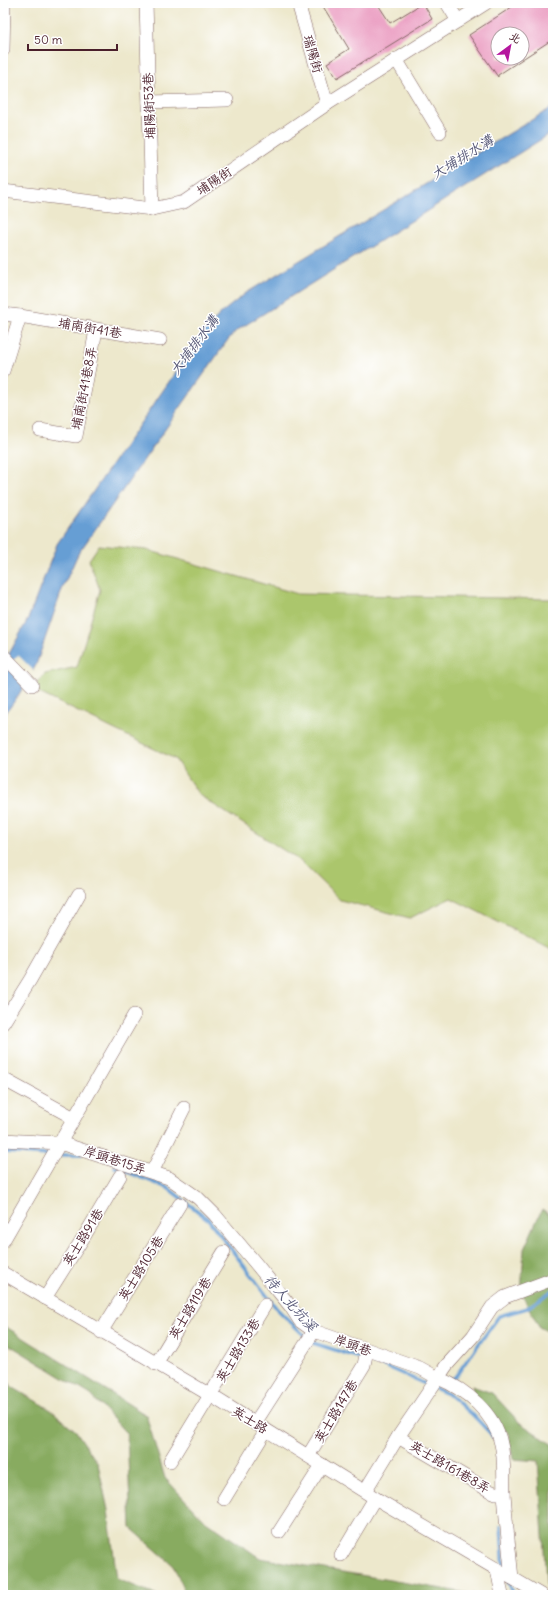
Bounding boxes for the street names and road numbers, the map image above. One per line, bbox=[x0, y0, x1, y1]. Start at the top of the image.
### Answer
street label: 瑞陽街 bbox=[299, 33, 327, 75]
street label: 埔陽街53巷 bbox=[139, 72, 159, 140]
street label: 埔陽街 bbox=[193, 163, 235, 199]
street label: 埔南街41巷 bbox=[57, 314, 123, 342]
street label: 埔南街41巷8弄 bbox=[68, 345, 100, 431]
street label: 岸頭巷15弄 bbox=[82, 1142, 148, 1178]
street label: 英士路91巷 bbox=[59, 1205, 107, 1269]
street label: 英士路105巷 bbox=[114, 1232, 168, 1304]
street label: 英士路119巷 bbox=[165, 1274, 215, 1342]
street label: 英士路133巷 bbox=[212, 1315, 264, 1385]
street label: 岸頭巷 bbox=[332, 1330, 374, 1360]
street label: 英士路147巷 bbox=[310, 1376, 362, 1446]
street label: 英士路 bbox=[229, 1403, 271, 1437]
street label: 英士路161巷8弄 bbox=[407, 1437, 493, 1497]

